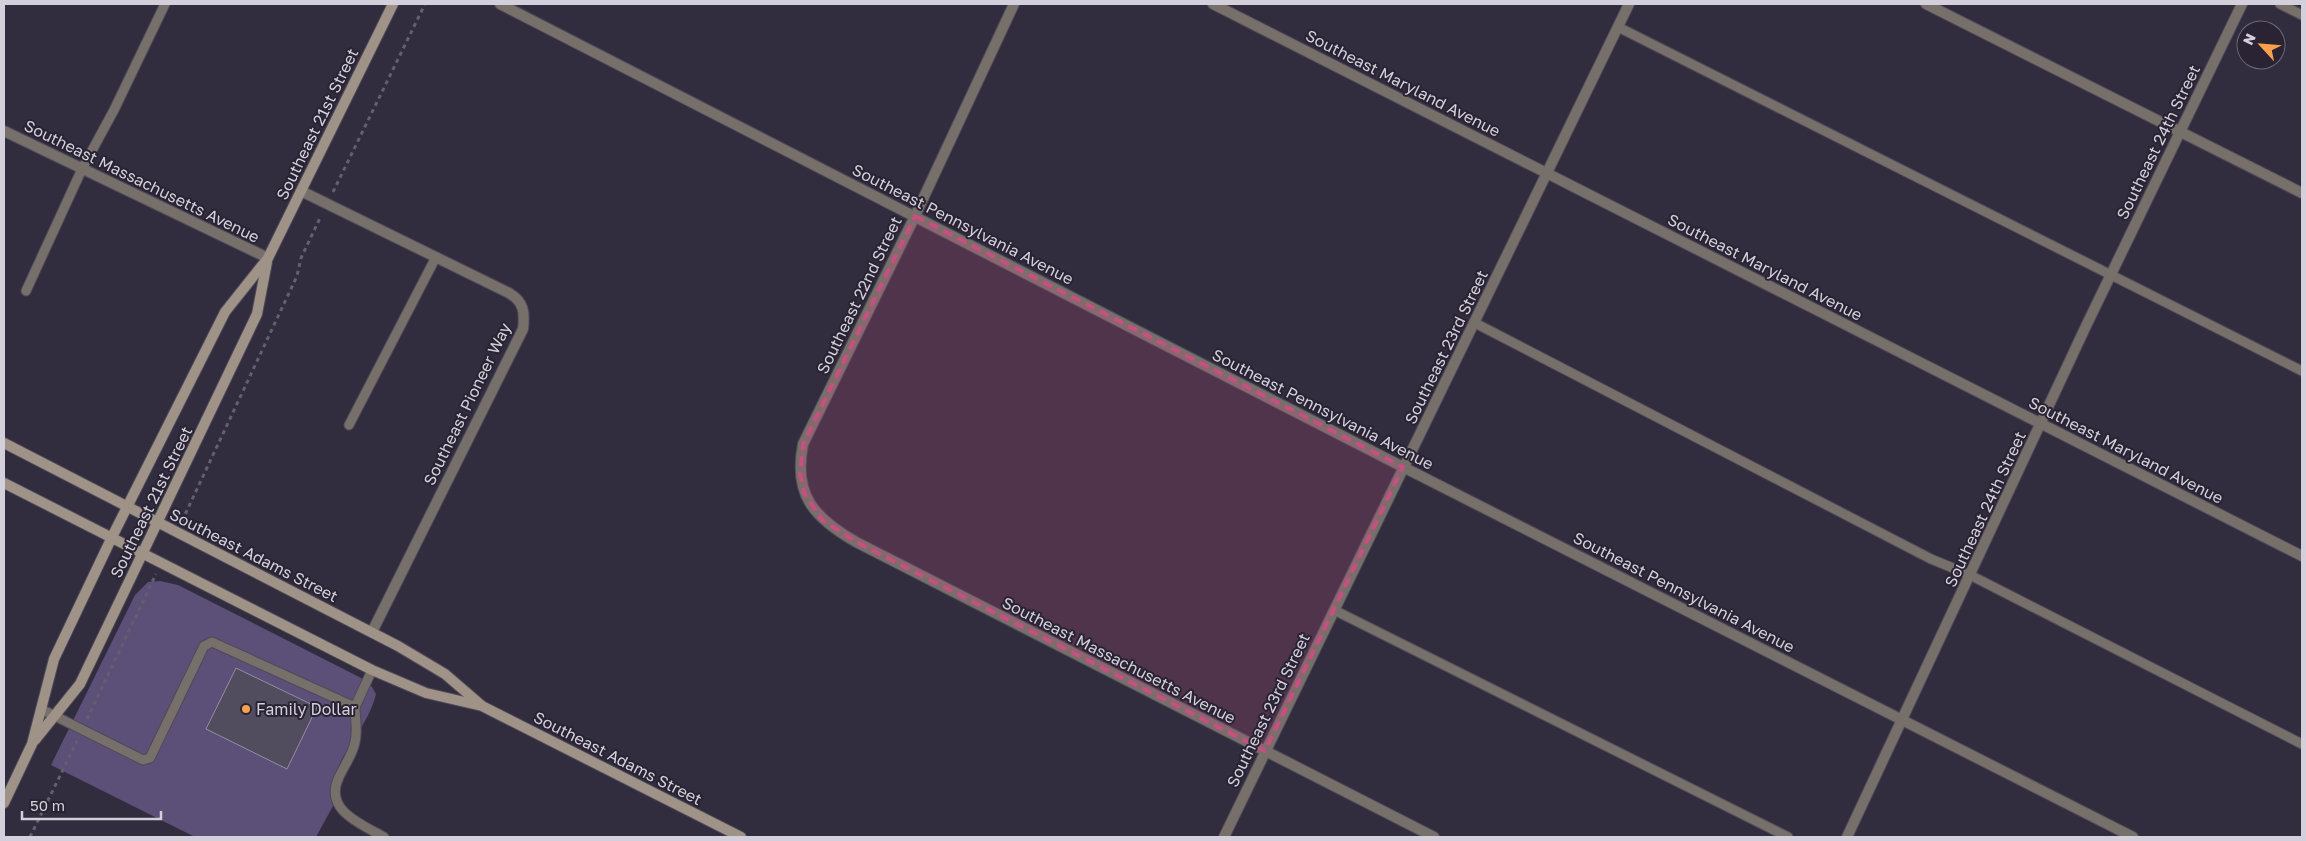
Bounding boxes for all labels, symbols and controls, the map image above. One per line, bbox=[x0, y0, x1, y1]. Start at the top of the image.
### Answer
north arrow bbox=[2236, 20, 2286, 70]
street label: Southeast Maryland Avenue bbox=[1302, 25, 1504, 141]
text: N bbox=[2239, 31, 2259, 48]
street label: Southeast 21st Street bbox=[272, 45, 362, 203]
street label: Southeast 24th Street bbox=[2112, 61, 2204, 223]
street label: Southeast Massachusetts Avenue bbox=[21, 115, 263, 247]
street label: Southeast Pennsylvania Avenue bbox=[849, 159, 1077, 289]
street label: Southeast Maryland Avenue bbox=[1664, 209, 1866, 325]
street label: Southeast 22nd Street bbox=[812, 213, 906, 377]
street label: Southeast 23rd Street bbox=[1400, 267, 1492, 427]
street label: Southeast Pioneer Way bbox=[419, 319, 515, 489]
street label: Southeast Pennsylvania Avenue bbox=[1209, 344, 1437, 474]
street label: Southeast Maryland Avenue bbox=[2025, 392, 2227, 508]
street label: Southeast 21st Street bbox=[106, 423, 196, 581]
street label: Southeast 24th Street bbox=[1940, 428, 2030, 590]
street label: Southeast Adams Street bbox=[166, 504, 342, 606]
street label: Southeast Pennsylvania Avenue bbox=[1570, 527, 1798, 657]
street label: Southeast Massachusetts Avenue bbox=[999, 592, 1239, 728]
street label: Southeast 23rd Street bbox=[1222, 630, 1314, 790]
place label: Family Dollar bbox=[256, 699, 357, 719]
marker: Family Dollar bbox=[240, 703, 252, 715]
street label: Southeast Adams Street bbox=[530, 707, 706, 809]
scale bar bbox=[22, 788, 161, 820]
text: 50 m bbox=[30, 796, 65, 814]

